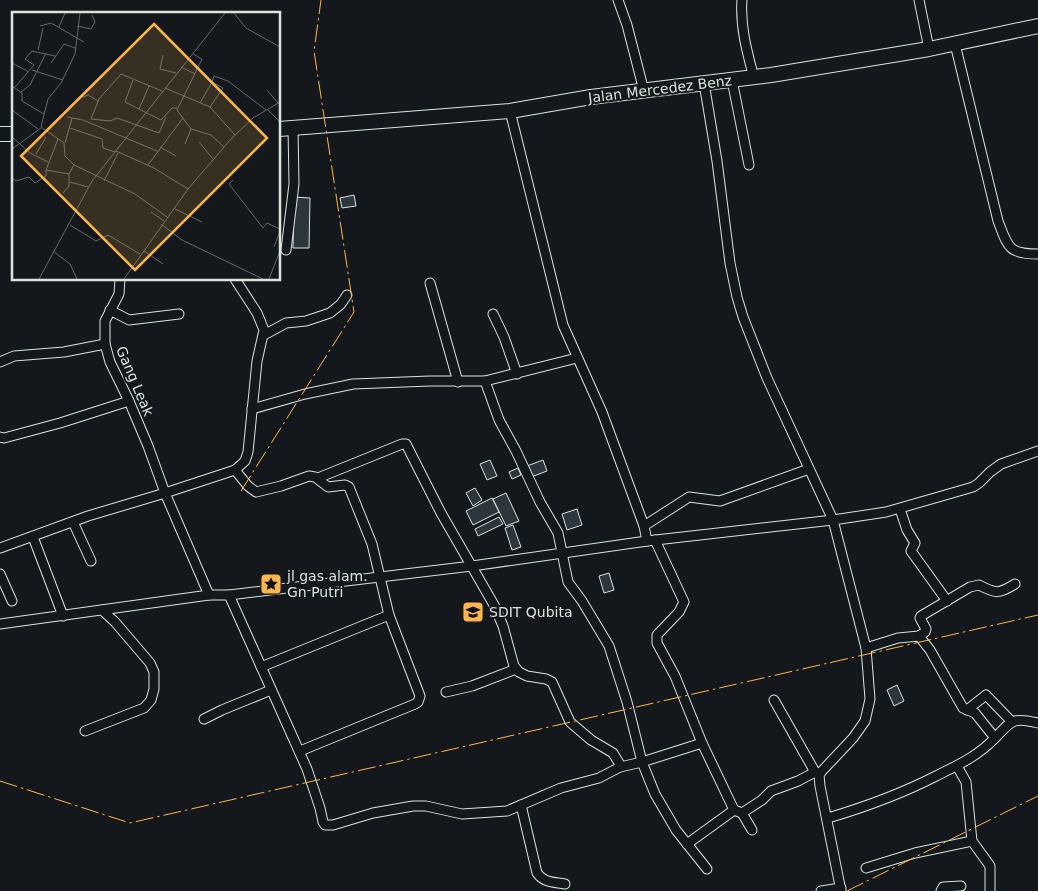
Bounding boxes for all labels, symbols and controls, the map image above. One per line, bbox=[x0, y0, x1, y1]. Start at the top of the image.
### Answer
inset map bbox=[12, 12, 280, 280]
street label: Jalan Mercedez Benz bbox=[586, 72, 733, 106]
street label: Gang Leak bbox=[113, 344, 157, 419]
place label: jl gas alam. Gn Putri bbox=[286, 568, 368, 600]
place icon: jl gas alam. Gn Putri bbox=[259, 572, 283, 596]
school or university icon: SDIT Qubita bbox=[461, 600, 485, 624]
place label: SDIT Qubita bbox=[489, 604, 573, 620]

